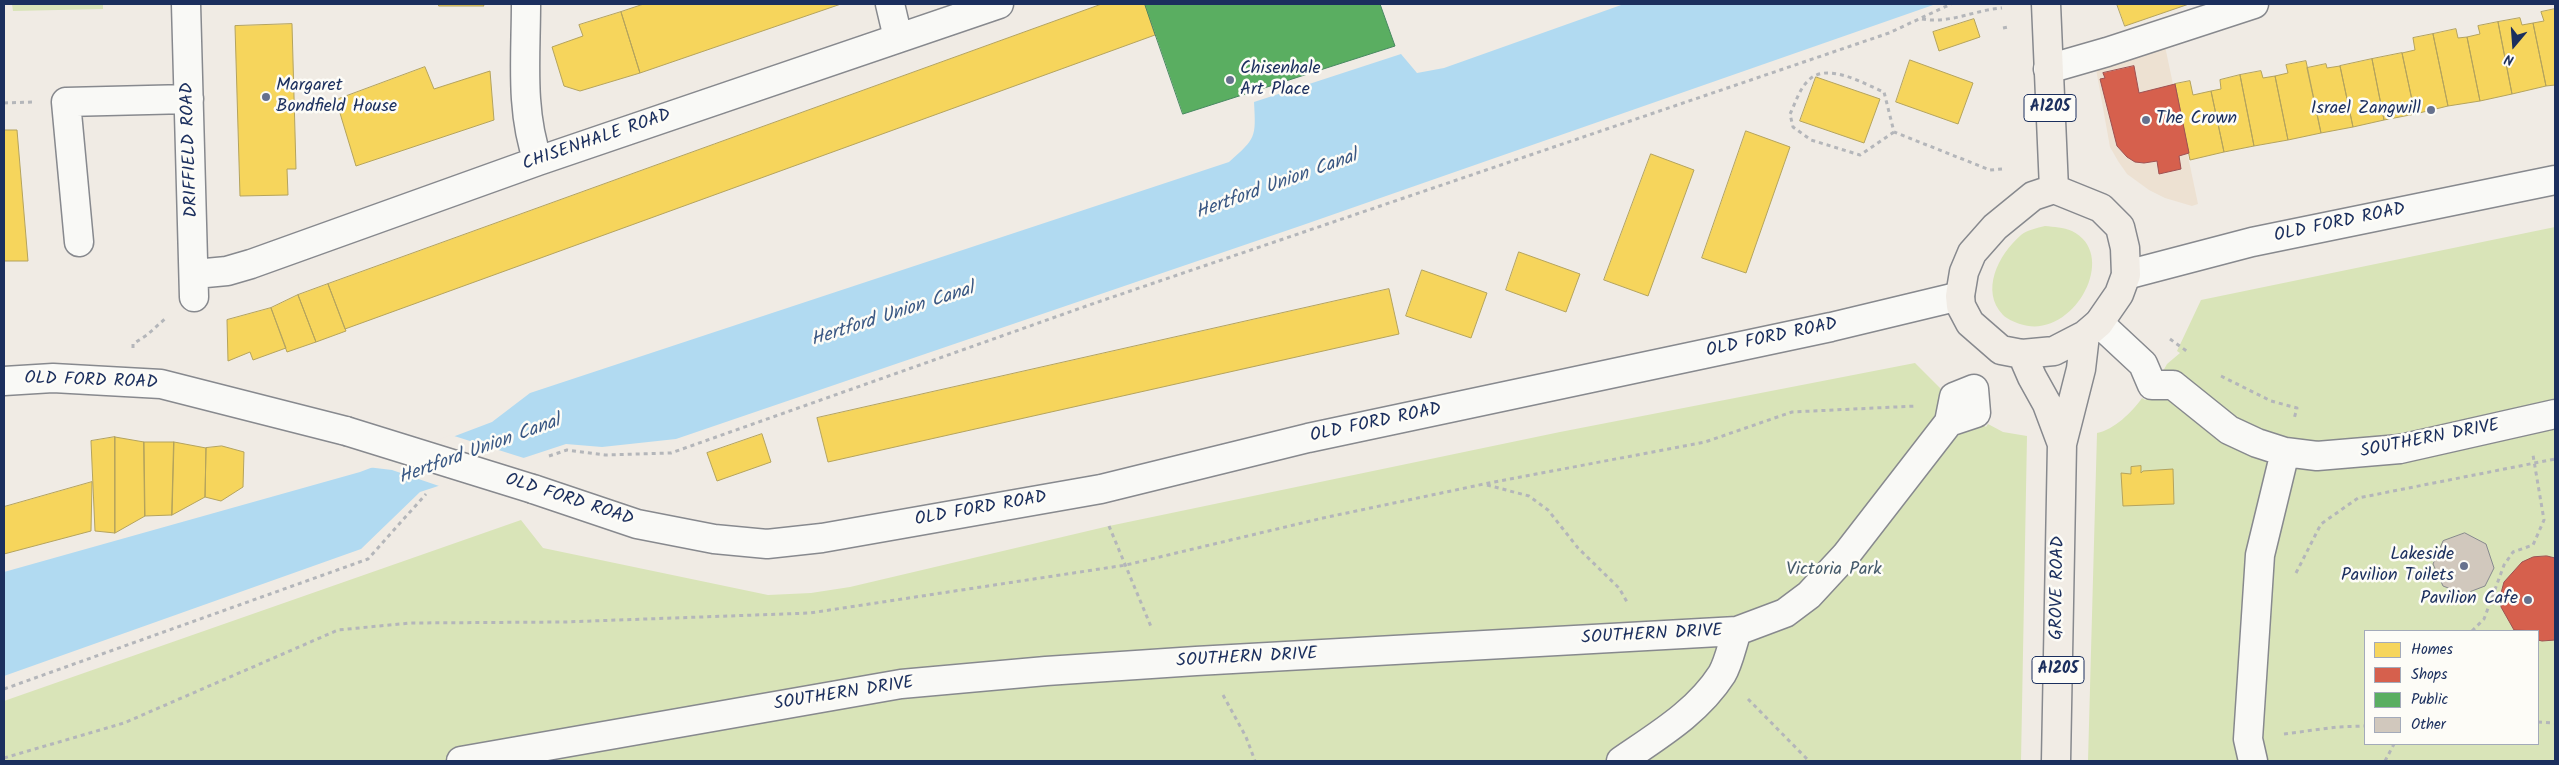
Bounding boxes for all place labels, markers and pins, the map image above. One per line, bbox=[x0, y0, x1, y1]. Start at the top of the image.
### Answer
place label: Chisenhale Art Place bbox=[1240, 59, 1321, 102]
marker: Chisenhale Art Place bbox=[1224, 74, 1236, 86]
place label: Margaret Bondfield House bbox=[276, 76, 397, 118]
marker: Margaret Bondfield House bbox=[260, 91, 272, 103]
place label: Israel Zangwill bbox=[2311, 99, 2421, 121]
marker: Israel Zangwill bbox=[2425, 104, 2437, 116]
place label: The Crown bbox=[2156, 109, 2237, 131]
marker: The Crown bbox=[2140, 114, 2152, 126]
place label: Lakeside Pavilion Toilets bbox=[2341, 545, 2454, 588]
marker: Lakeside Pavilion Toilets bbox=[2458, 560, 2470, 572]
place label: Pavilion Cafe bbox=[2420, 589, 2518, 611]
marker: Pavilion Cafe bbox=[2522, 594, 2534, 606]

